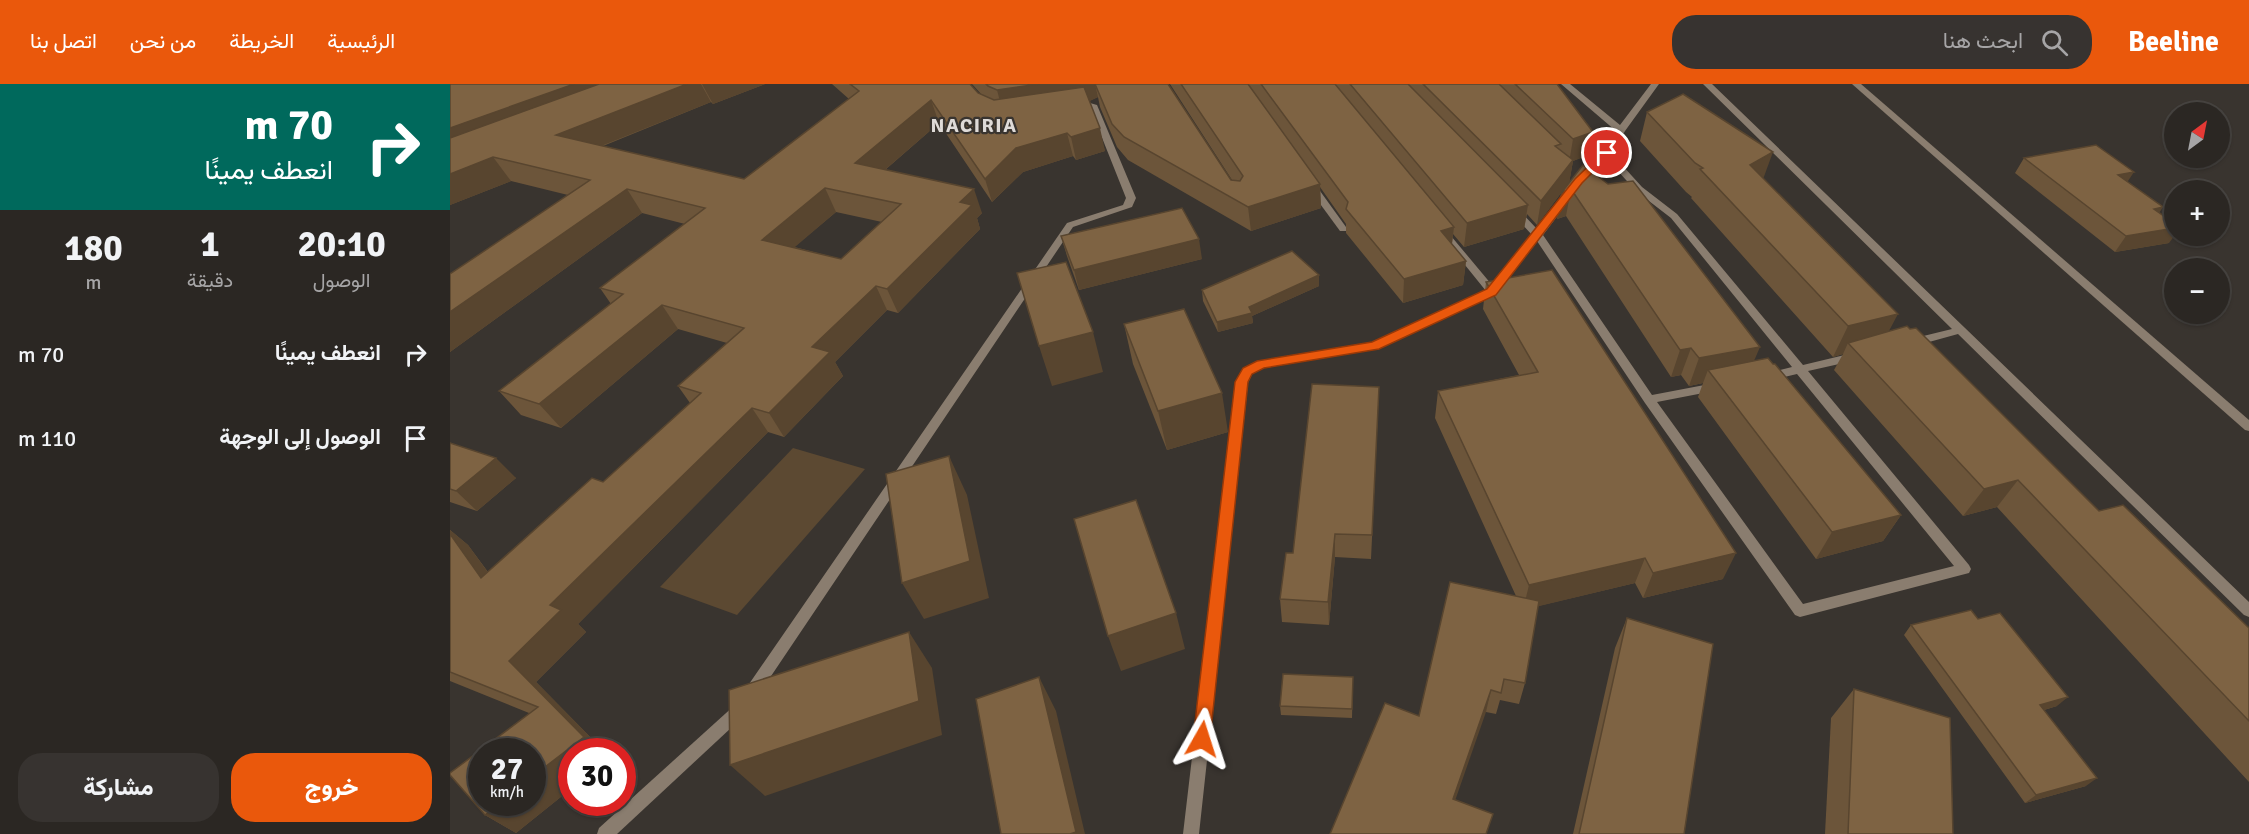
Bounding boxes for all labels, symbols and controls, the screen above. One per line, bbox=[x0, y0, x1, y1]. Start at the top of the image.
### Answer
search box bbox=[1672, 15, 2092, 69]
text: Beeline bbox=[2128, 25, 2219, 59]
icon: search bbox=[2038, 26, 2071, 59]
text: ابحث هنا bbox=[1943, 27, 2023, 54]
text: اتصل بنا bbox=[30, 28, 97, 54]
text: من نحن bbox=[130, 28, 196, 54]
text: الخريطة bbox=[229, 28, 294, 54]
text: الرئيسية bbox=[327, 28, 395, 54]
text: 70 m bbox=[244, 100, 333, 151]
north arrow bbox=[2164, 102, 2230, 168]
map controls bbox=[2164, 102, 2230, 324]
icon: right bbox=[354, 108, 432, 186]
district label: NACIRIA bbox=[931, 113, 1017, 138]
pin bbox=[1581, 127, 1632, 178]
icon: arrive bbox=[1590, 136, 1623, 169]
text: انعطف يمينًا bbox=[204, 154, 333, 187]
button: + bbox=[2164, 180, 2230, 246]
text: 1 bbox=[200, 222, 220, 267]
text: 20:10 bbox=[297, 222, 386, 267]
text: 180 bbox=[64, 226, 123, 271]
button: − bbox=[2164, 258, 2230, 324]
text: دقيقة bbox=[187, 268, 233, 293]
text: الوصول bbox=[313, 268, 370, 293]
text: m bbox=[85, 270, 101, 295]
icon: right bbox=[399, 338, 432, 371]
text: انعطف يمينًا bbox=[275, 339, 381, 366]
text: 70 m bbox=[18, 341, 64, 368]
icon: arrive bbox=[399, 422, 432, 455]
text: الوصول إلى الوجهة bbox=[219, 423, 381, 450]
text: 110 m bbox=[18, 425, 76, 452]
position arrow bbox=[1170, 707, 1234, 771]
speed limit sign: 30 bbox=[558, 738, 636, 816]
text: 27 bbox=[491, 751, 523, 788]
button: مشاركة bbox=[18, 753, 219, 822]
button: خروج bbox=[231, 753, 432, 822]
text: km/h bbox=[490, 783, 524, 801]

